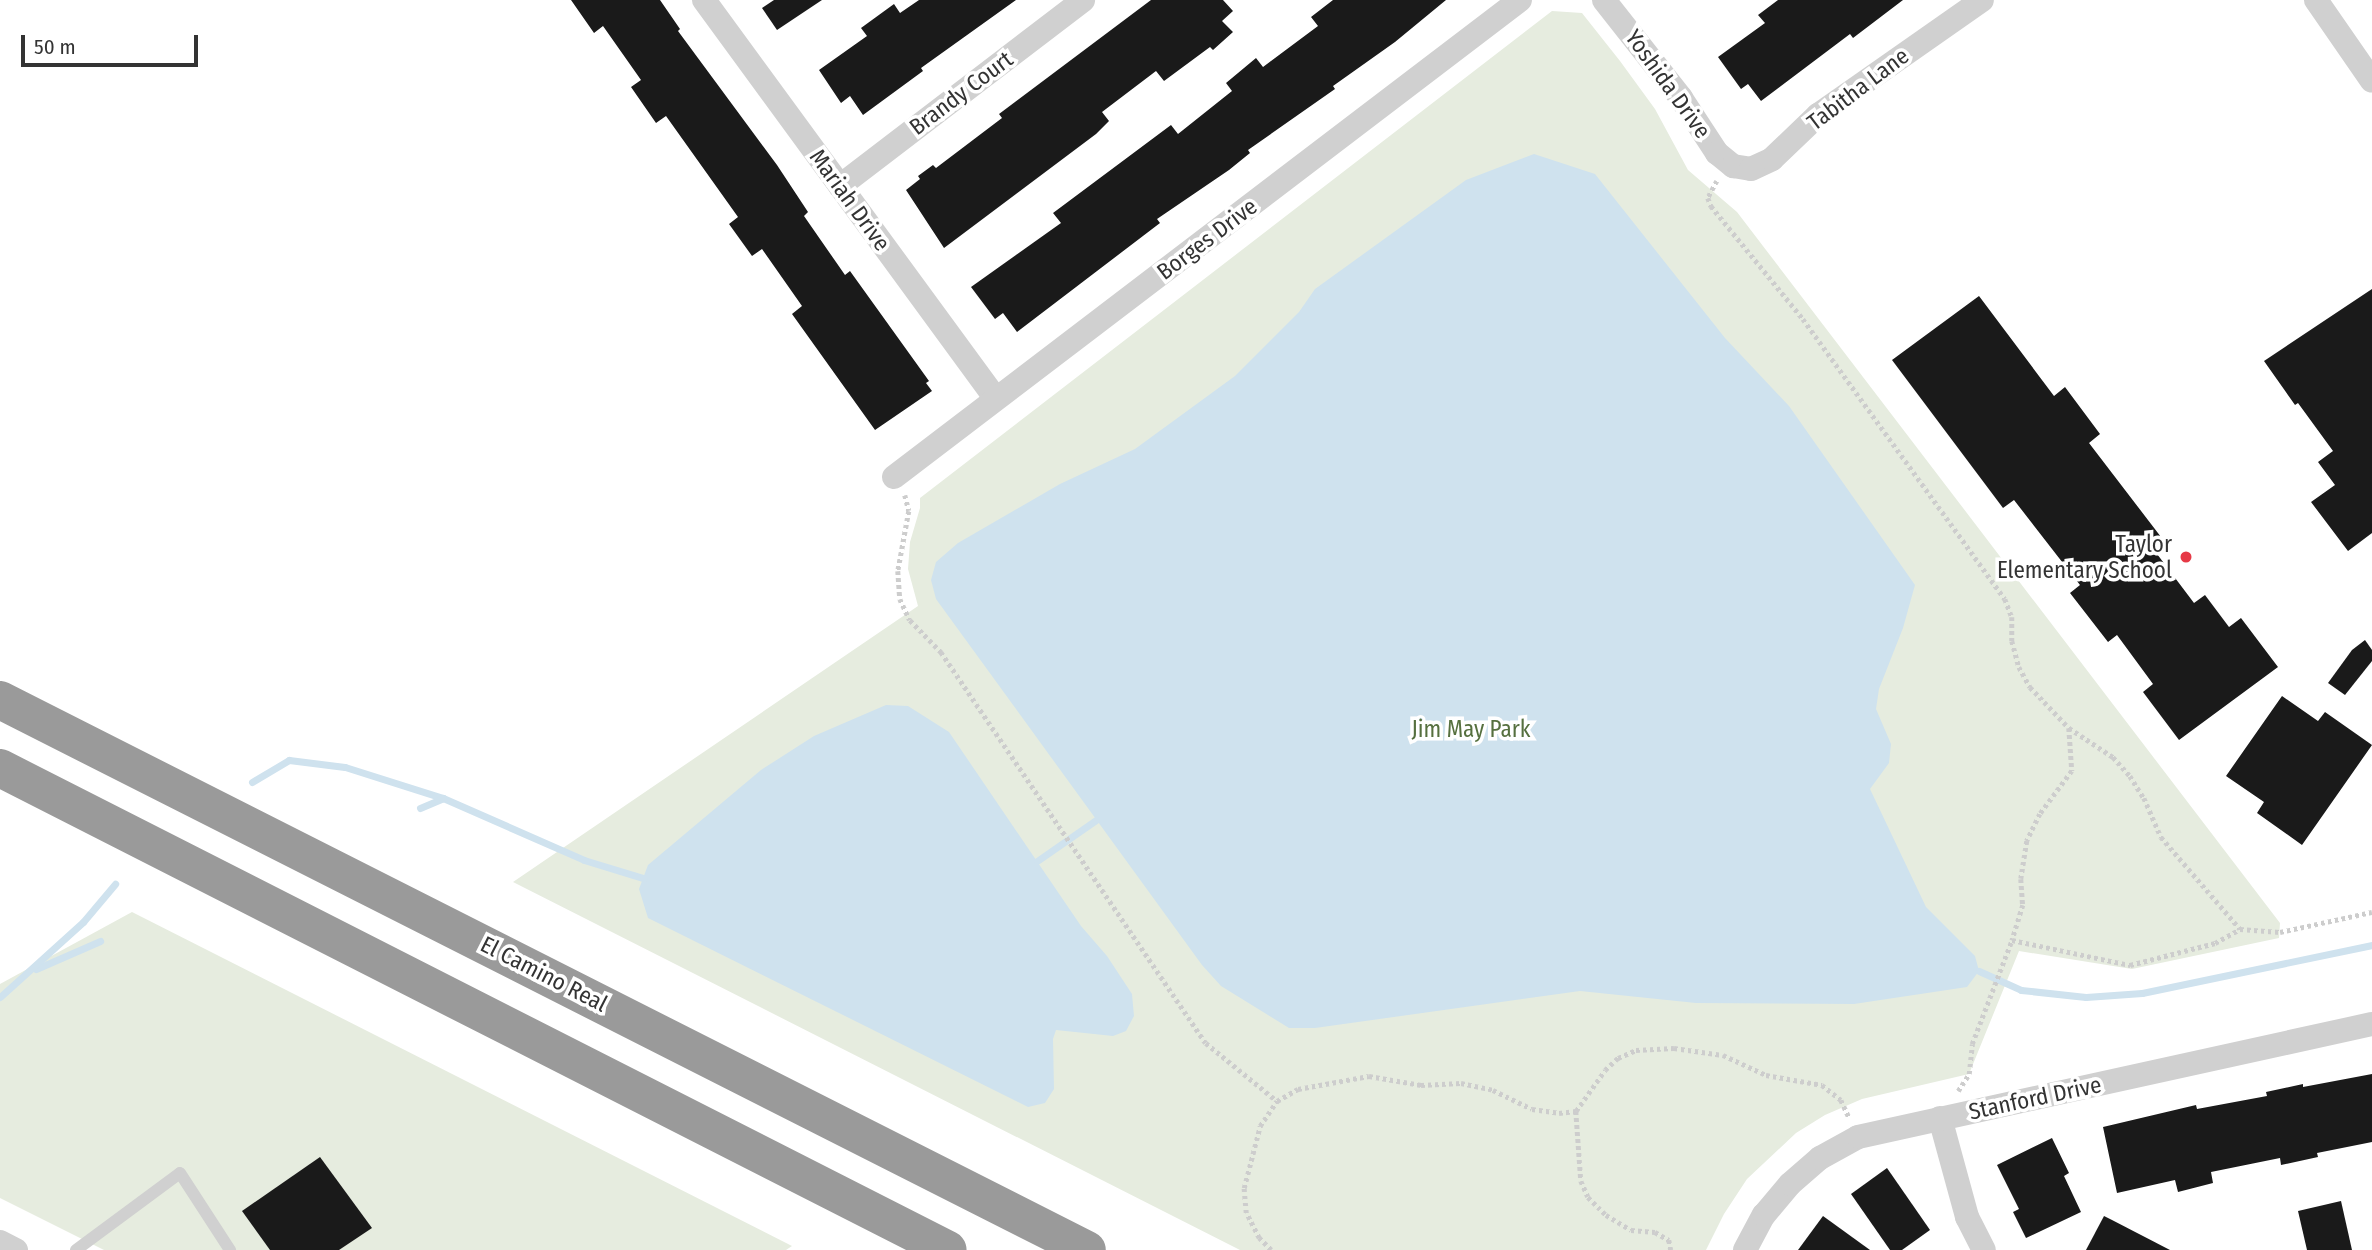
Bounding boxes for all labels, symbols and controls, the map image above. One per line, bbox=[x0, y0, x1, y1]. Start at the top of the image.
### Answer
scale bar bbox=[24, 21, 201, 65]
street label: Yoshida Drive bbox=[1619, 24, 1717, 144]
text: 50 m bbox=[34, 34, 76, 60]
street label: Tabitha Lane bbox=[1802, 42, 1914, 136]
street label: Brandy Court bbox=[904, 45, 1018, 141]
street label: Mariah Drive bbox=[804, 144, 896, 256]
street label: Borges Drive bbox=[1152, 192, 1262, 286]
place label: Taylor Elementary School bbox=[1997, 530, 2172, 584]
marker: Taylor Elementary School bbox=[2178, 549, 2194, 565]
park label: Jim May Park bbox=[1412, 715, 1530, 743]
street label: El Camino Real bbox=[476, 930, 612, 1018]
street label: Stanford Drive bbox=[1966, 1070, 2104, 1126]

